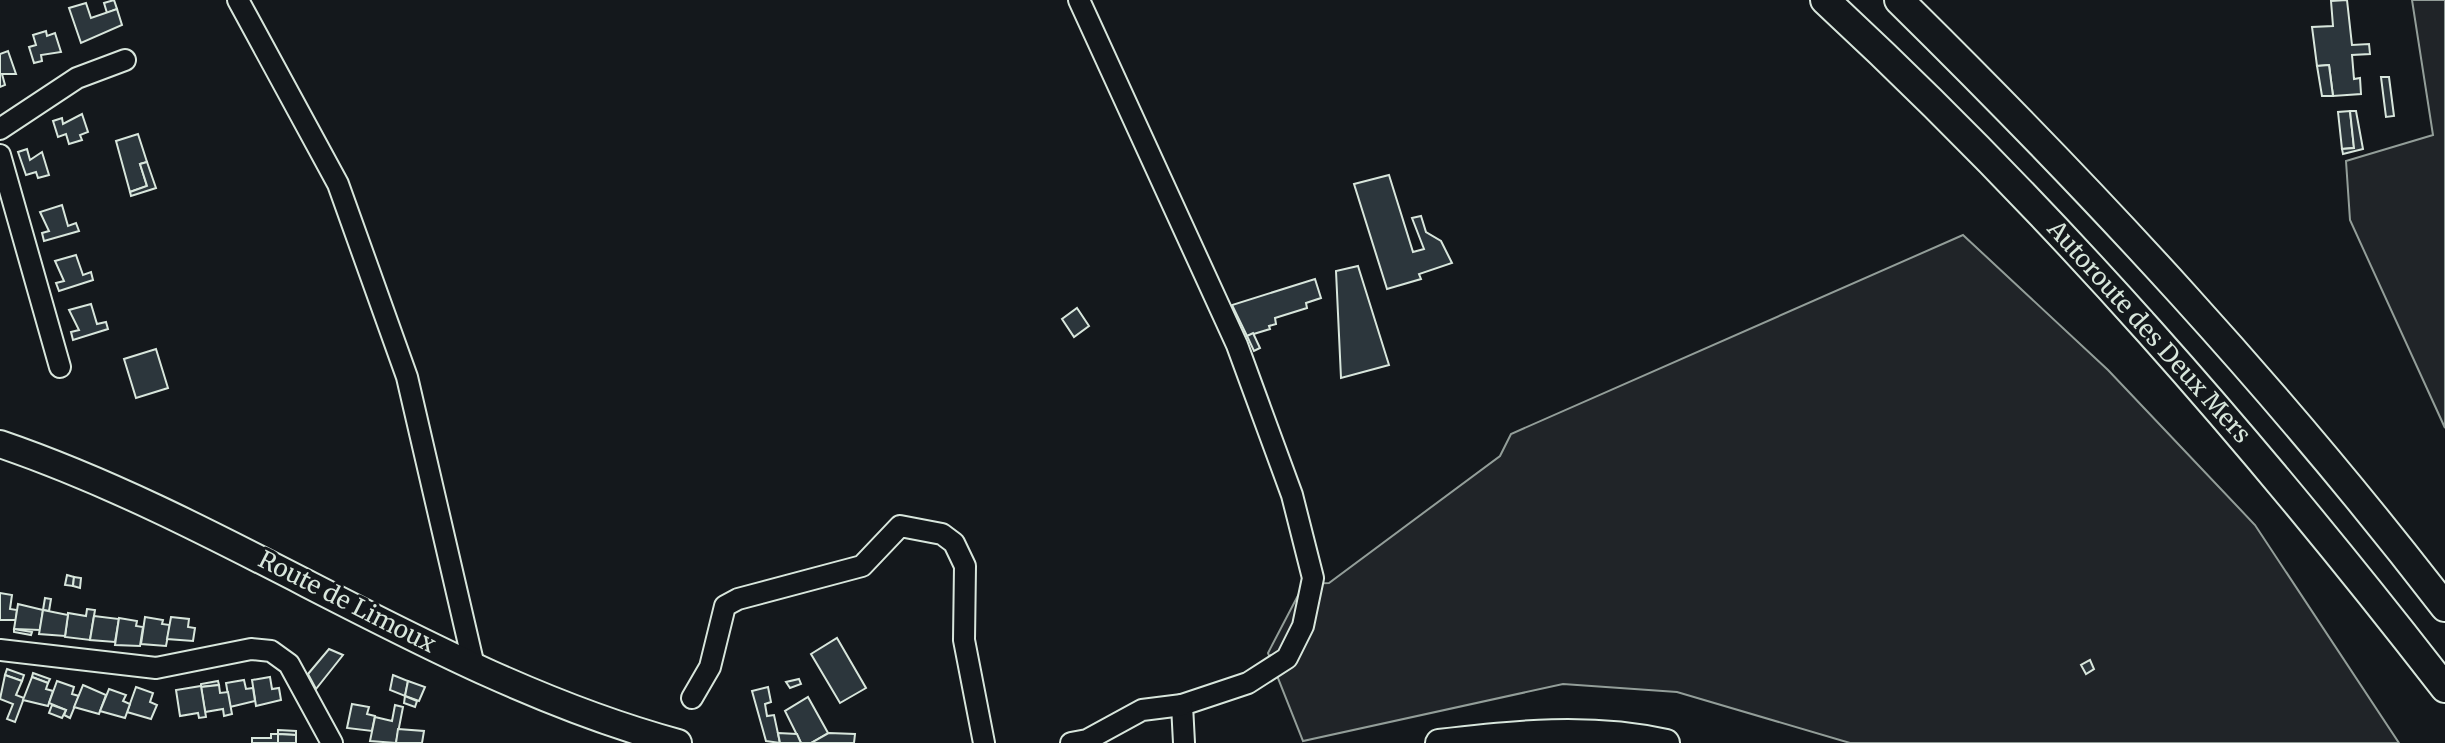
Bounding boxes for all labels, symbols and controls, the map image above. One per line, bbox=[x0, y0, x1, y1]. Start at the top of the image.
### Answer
street label: Autoroute des Deux Mers bbox=[2040, 213, 2258, 450]
street label: Route de Limoux bbox=[253, 544, 442, 660]

